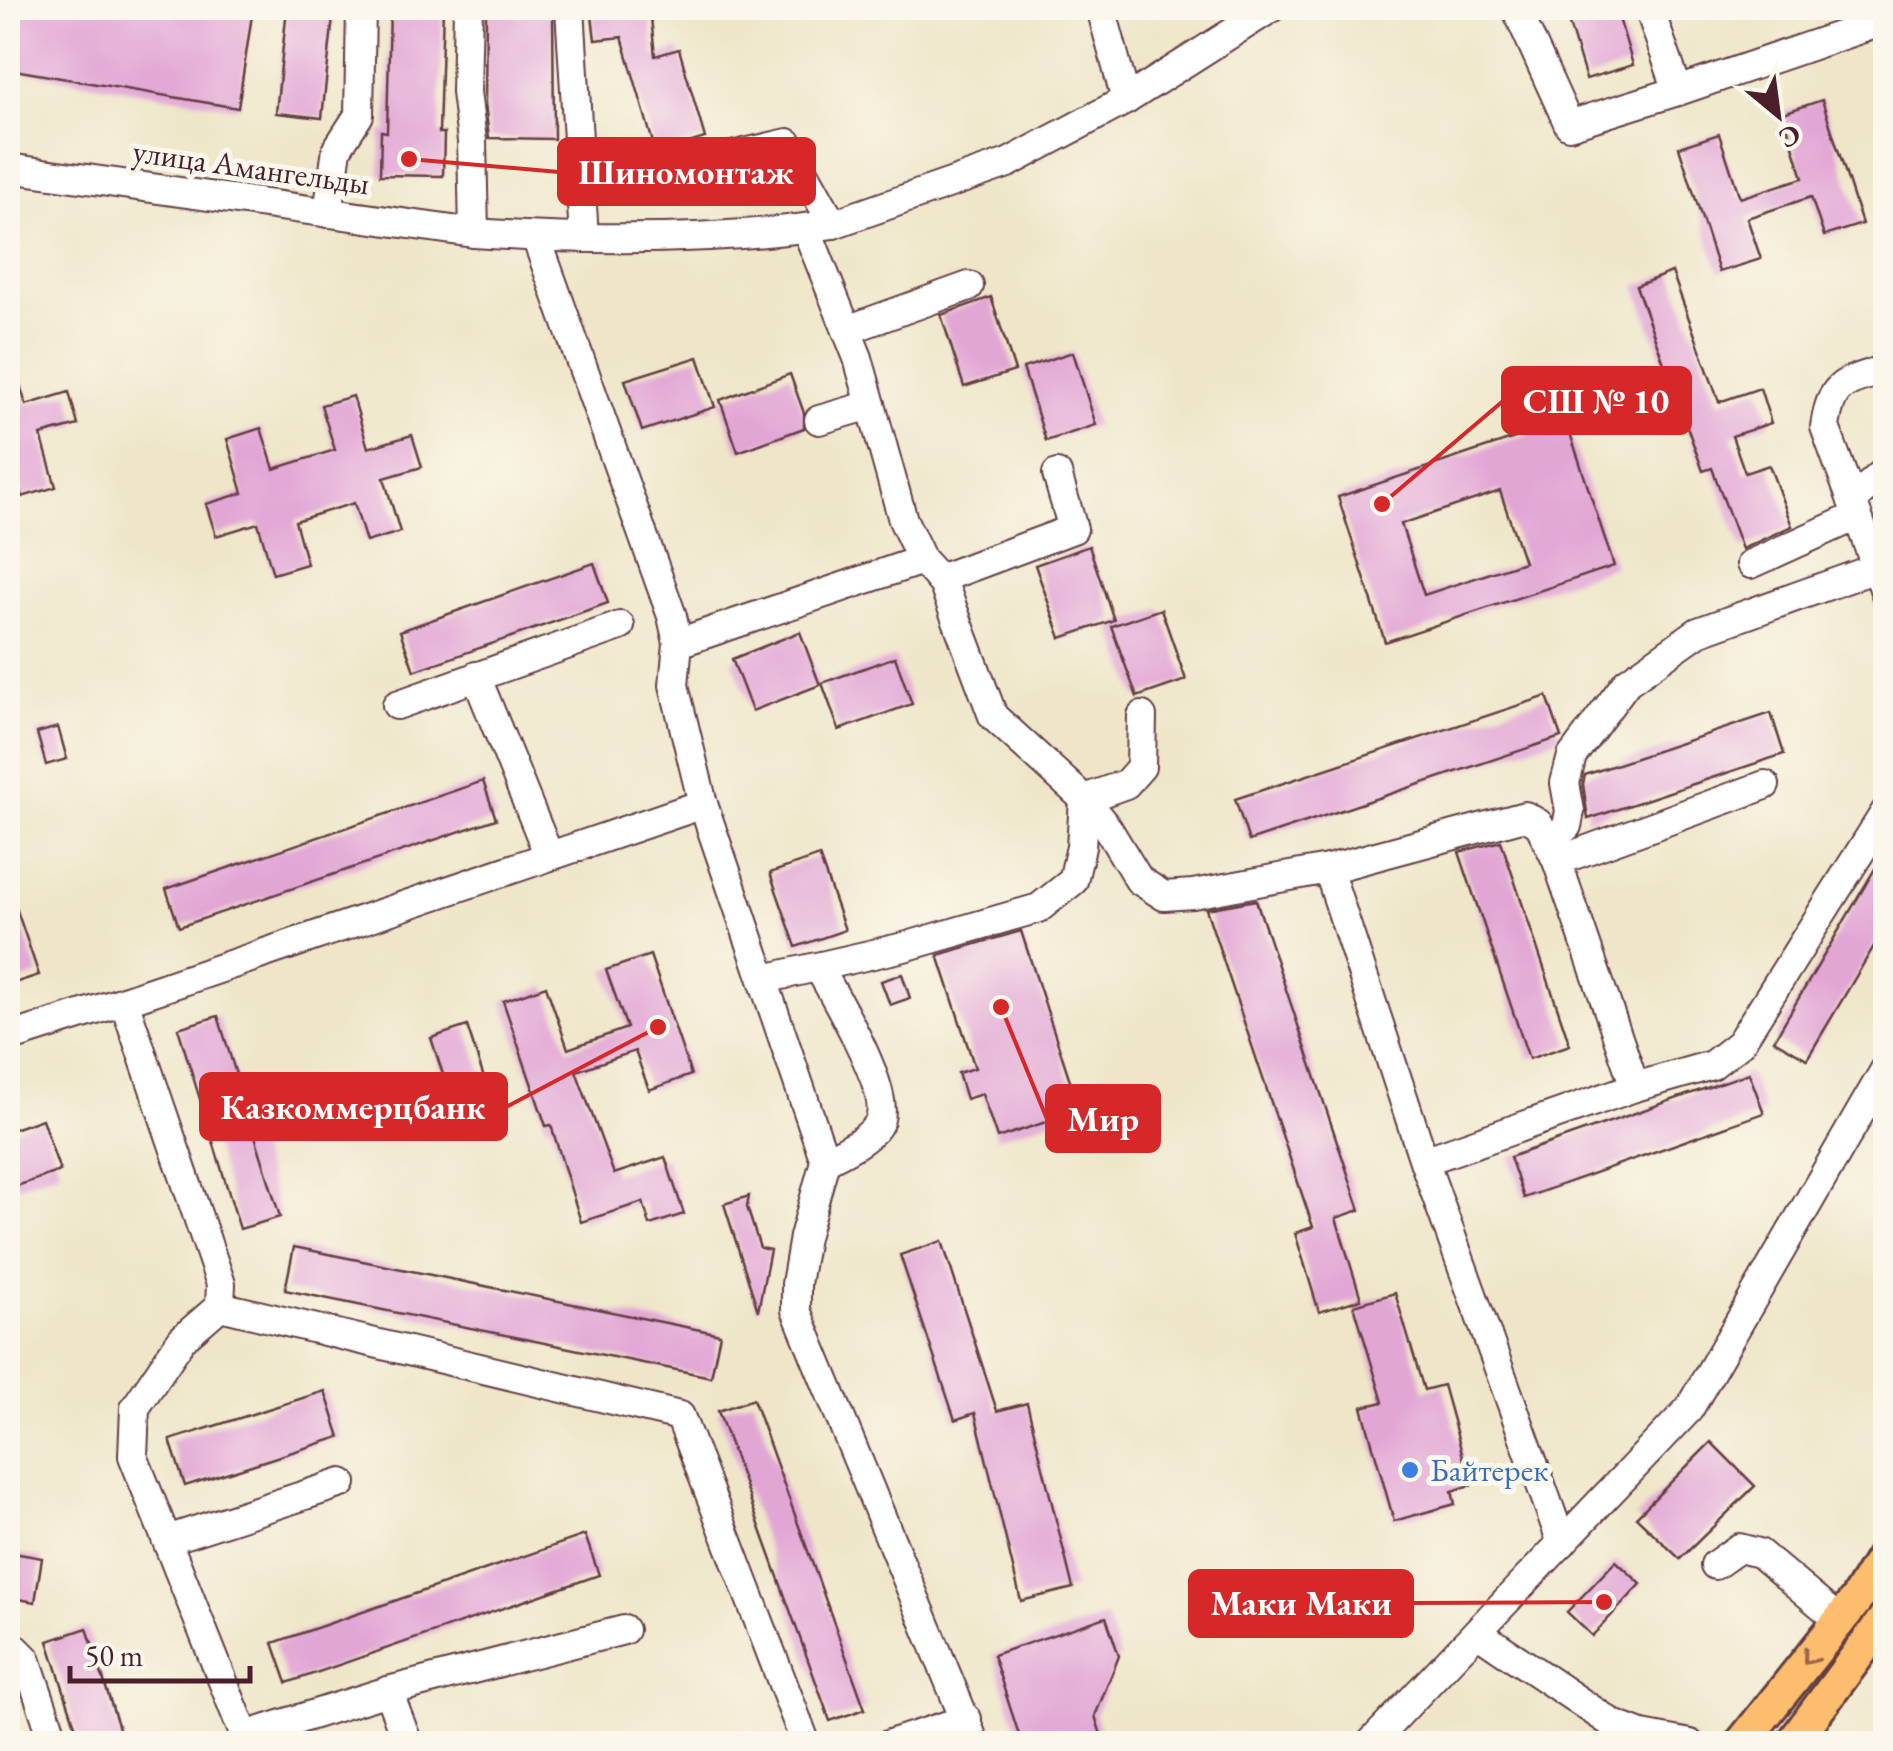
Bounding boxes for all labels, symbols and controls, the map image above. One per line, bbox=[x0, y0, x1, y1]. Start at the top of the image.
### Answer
north arrow bbox=[1728, 65, 1828, 165]
text: С bbox=[1773, 116, 1808, 157]
street label: улица Амангельды bbox=[130, 130, 372, 204]
callout: Шиномонтаж bbox=[559, 139, 814, 204]
text: Шиномонтаж bbox=[578, 149, 794, 194]
callout: СШ № 10 bbox=[1503, 368, 1690, 433]
text: СШ № 10 bbox=[1523, 378, 1669, 423]
callout: Казкоммерцбанк bbox=[201, 1074, 506, 1139]
text: Казкоммерцбанк bbox=[221, 1084, 486, 1129]
callout: Мир bbox=[1047, 1086, 1159, 1151]
text: Мир bbox=[1067, 1096, 1139, 1141]
place label: Байтерек bbox=[1430, 1449, 1548, 1491]
marker: Байтерек bbox=[1399, 1459, 1421, 1481]
callout: Маки Маки bbox=[1190, 1571, 1412, 1636]
text: Маки Маки bbox=[1210, 1580, 1392, 1625]
scale bar bbox=[70, 1621, 250, 1683]
text: 50 m bbox=[85, 1636, 143, 1675]
one-way arrow bbox=[1803, 1647, 1821, 1665]

